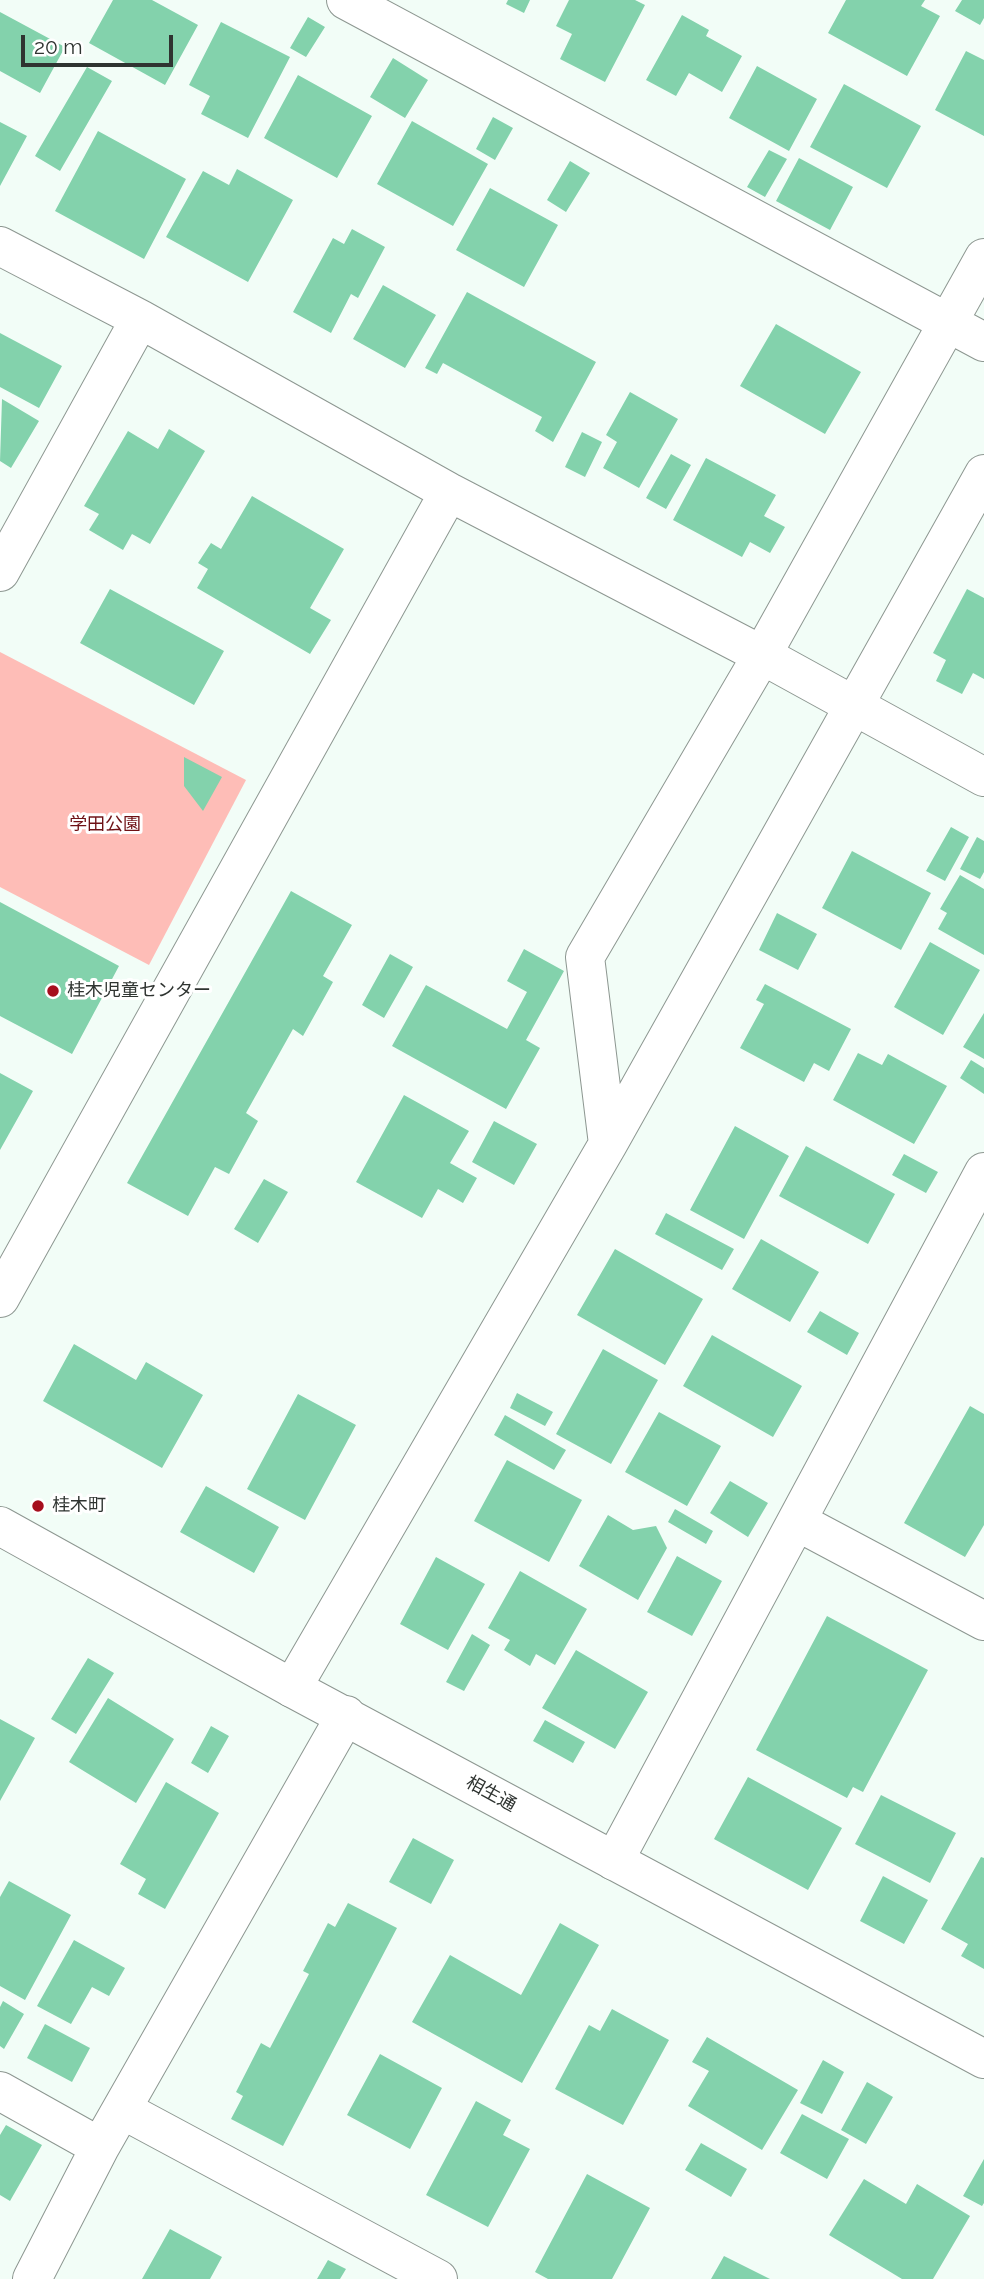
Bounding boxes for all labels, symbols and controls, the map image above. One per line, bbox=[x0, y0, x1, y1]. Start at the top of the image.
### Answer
scale bar bbox=[24, 21, 177, 65]
text: 20 m bbox=[34, 34, 82, 59]
park label: 学田公園 bbox=[69, 814, 141, 836]
place label: 桂木児童センター bbox=[67, 980, 211, 1002]
marker: 桂木児童センター bbox=[45, 983, 61, 999]
place label: 桂木町 bbox=[52, 1495, 106, 1517]
marker: 桂木町 bbox=[30, 1498, 46, 1514]
street label: 相生通 bbox=[462, 1771, 520, 1817]

